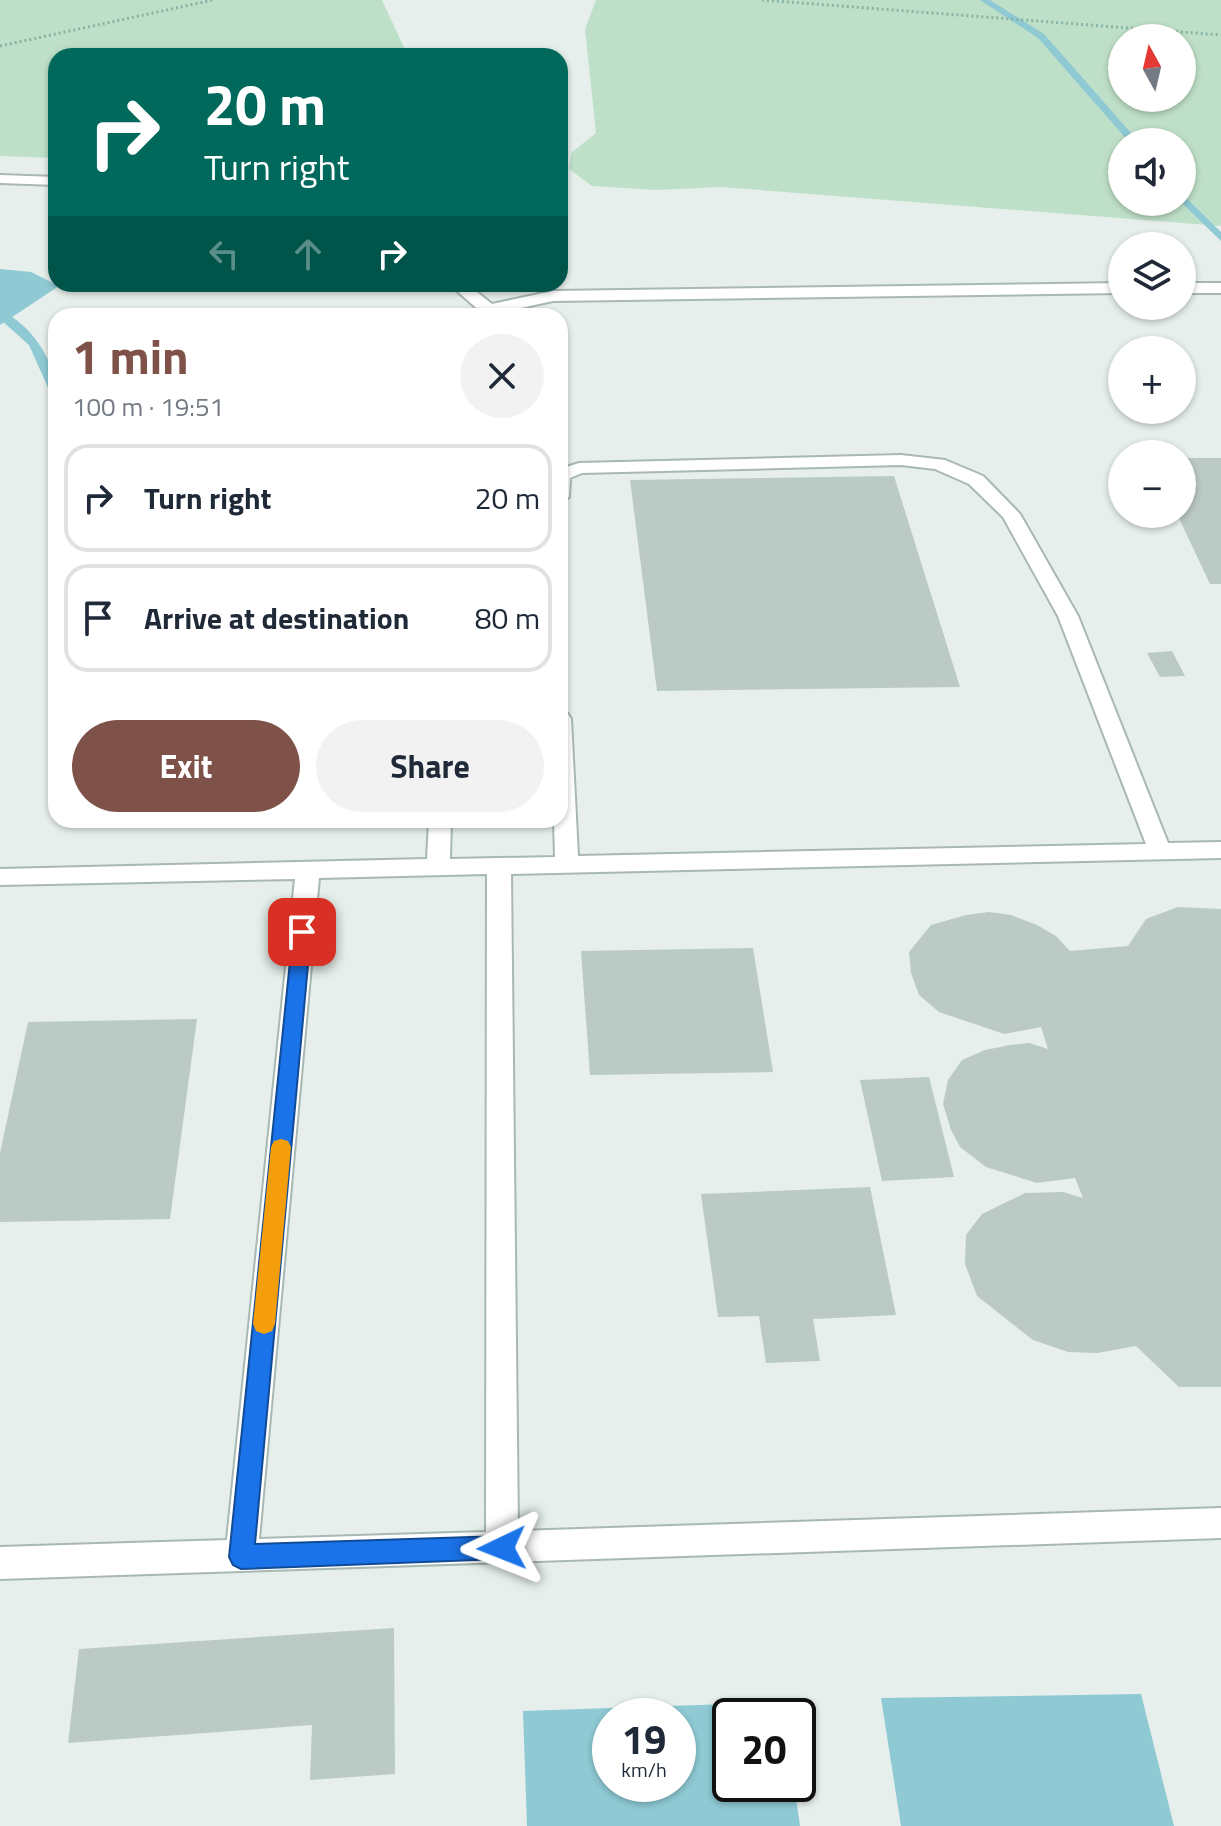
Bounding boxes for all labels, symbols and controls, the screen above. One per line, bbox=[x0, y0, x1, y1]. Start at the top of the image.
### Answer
north arrow bbox=[1108, 24, 1196, 112]
map controls bbox=[1108, 24, 1196, 528]
text: 20 m bbox=[204, 62, 326, 147]
icon: right bbox=[72, 80, 176, 184]
button: sound bbox=[1108, 128, 1196, 216]
text: Turn right bbox=[204, 139, 349, 194]
icon: left bbox=[202, 232, 246, 276]
icon: ahead bbox=[286, 232, 330, 276]
icon: right bbox=[370, 232, 414, 276]
button: layers bbox=[1108, 232, 1196, 320]
text: 1 min bbox=[72, 320, 189, 393]
button: close bbox=[460, 334, 544, 418]
button: + bbox=[1108, 336, 1196, 424]
text: 100 m · 19:51 bbox=[72, 387, 224, 426]
button: − bbox=[1108, 440, 1196, 528]
text: Turn right bbox=[144, 475, 272, 521]
text: 20 m bbox=[475, 475, 540, 521]
icon: right bbox=[76, 476, 120, 520]
text: Arrive at destination bbox=[144, 595, 409, 641]
text: 80 m bbox=[475, 595, 540, 641]
icon: arrive bbox=[76, 596, 120, 640]
button: Exit bbox=[72, 720, 300, 812]
button: Share bbox=[316, 720, 544, 812]
pin bbox=[268, 898, 336, 966]
icon: arrive bbox=[280, 910, 324, 954]
position arrow bbox=[460, 1506, 544, 1590]
speed limit sign: 20 bbox=[712, 1698, 816, 1802]
text: 19 bbox=[622, 1709, 666, 1770]
text: km/h bbox=[621, 1754, 667, 1785]

